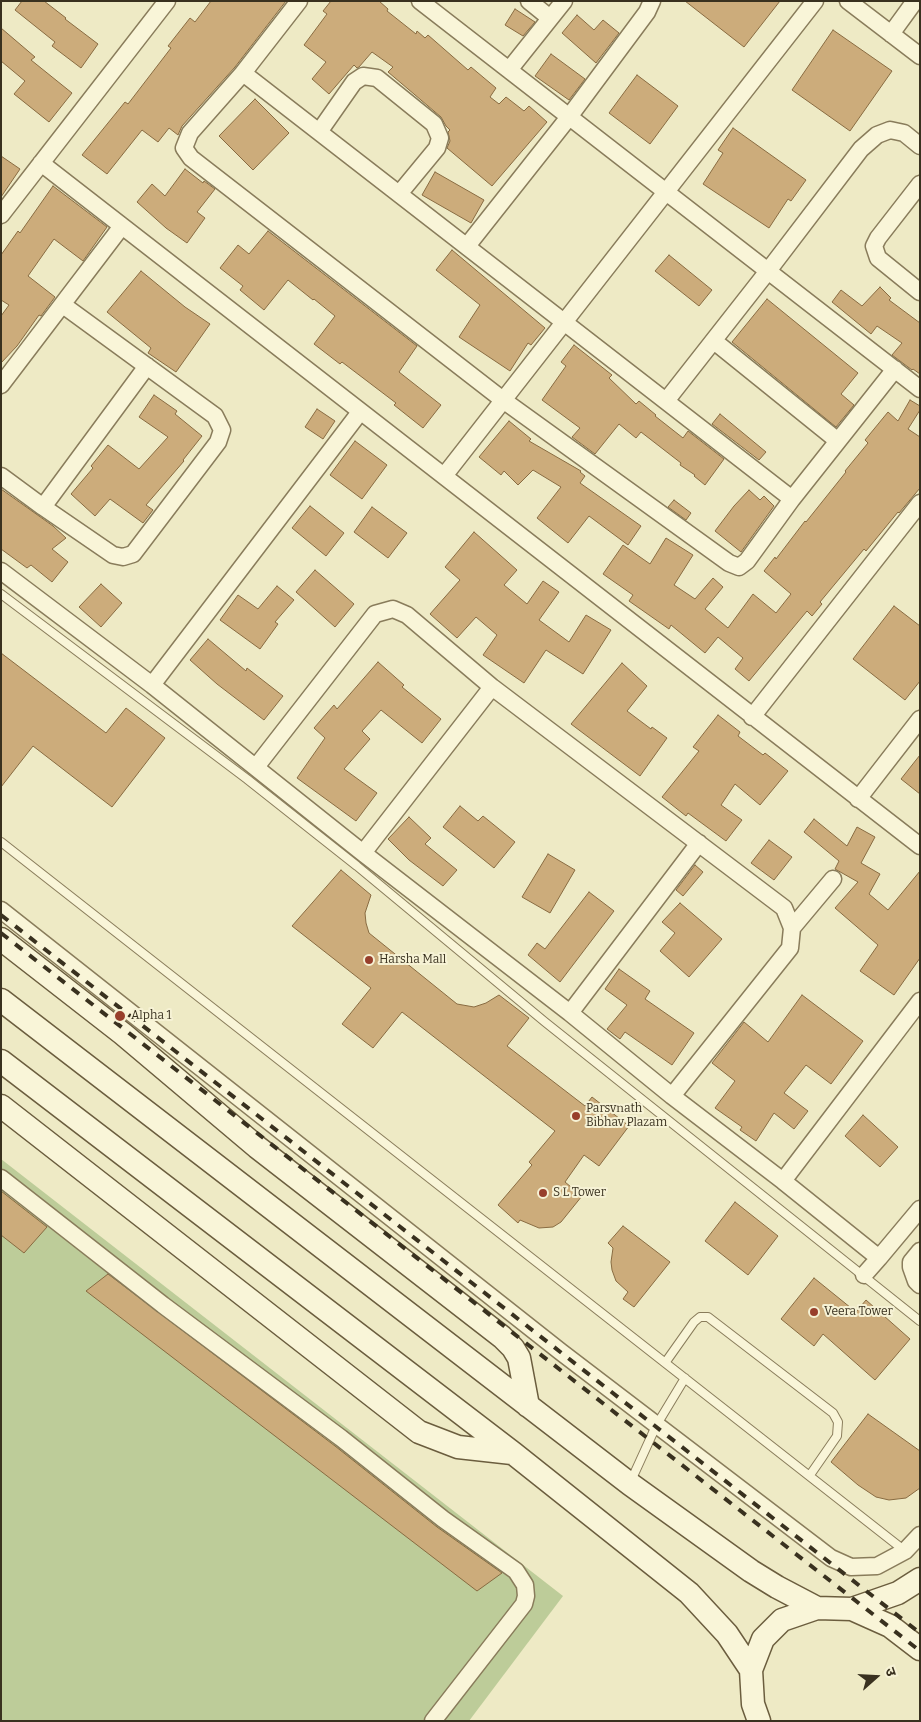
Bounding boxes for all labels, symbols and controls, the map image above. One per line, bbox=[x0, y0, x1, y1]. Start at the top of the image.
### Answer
place label: Harsha Mall bbox=[379, 953, 446, 967]
marker: Harsha Mall bbox=[363, 954, 375, 966]
marker: Alpha 1 bbox=[113, 1009, 127, 1023]
place label: Alpha 1 bbox=[131, 1009, 171, 1023]
place label: Parsvnath Bibhav Plazam bbox=[586, 1102, 667, 1130]
marker: Parsvnath Bibhav Plazam bbox=[570, 1110, 582, 1122]
place label: S L Tower bbox=[553, 1186, 606, 1200]
marker: S L Tower bbox=[537, 1187, 549, 1199]
place label: Veera Tower bbox=[824, 1305, 893, 1319]
marker: Veera Tower bbox=[808, 1306, 820, 1318]
north arrow bbox=[851, 1652, 901, 1702]
text: उ bbox=[881, 1665, 900, 1679]

